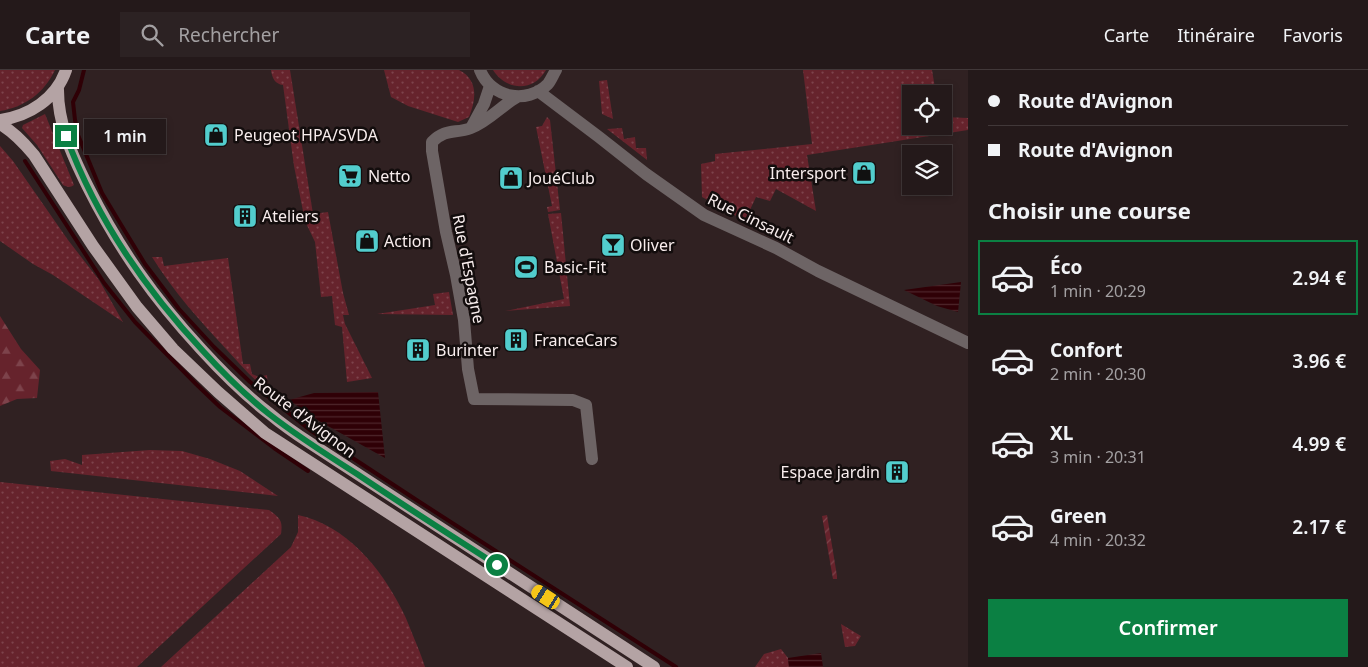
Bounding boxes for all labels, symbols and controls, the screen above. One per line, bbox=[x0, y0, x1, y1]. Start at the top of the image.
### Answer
search box bbox=[120, 12, 470, 57]
text: Carte bbox=[25, 18, 90, 51]
icon: search bbox=[138, 21, 166, 49]
text: Rechercher bbox=[178, 22, 279, 48]
text: Carte bbox=[1104, 23, 1149, 47]
text: Itinéraire bbox=[1177, 23, 1255, 47]
text: Favoris bbox=[1283, 23, 1343, 47]
map controls bbox=[902, 85, 952, 195]
button: locate bbox=[902, 85, 952, 135]
text: Route d'Avignon bbox=[1018, 88, 1173, 114]
callout: 1 min bbox=[84, 118, 166, 154]
shop icon: Peugeot HPA/SVDA bbox=[203, 122, 229, 148]
place label: Peugeot HPA/SVDA bbox=[234, 124, 379, 146]
route end bbox=[55, 125, 77, 147]
text: 1 min bbox=[103, 125, 147, 147]
text: Route d'Avignon bbox=[1018, 137, 1173, 163]
button: layers bbox=[902, 145, 952, 195]
shop icon: Intersport bbox=[851, 160, 877, 186]
place label: Intersport bbox=[770, 162, 846, 184]
supermarket icon: Netto bbox=[337, 163, 363, 189]
place label: Netto bbox=[368, 165, 410, 187]
shop icon: JouéClub bbox=[498, 165, 524, 191]
place label: JouéClub bbox=[526, 167, 595, 189]
street label: Rue Cinsault bbox=[704, 188, 798, 248]
text: Choisir une course bbox=[988, 195, 1191, 225]
building icon: Ateliers bbox=[232, 203, 258, 229]
place label: Ateliers bbox=[262, 205, 319, 227]
street label: Rue d'Espagne bbox=[448, 213, 490, 325]
shop icon: Action bbox=[354, 228, 380, 254]
place label: Action bbox=[384, 230, 431, 252]
bar icon: Oliver bbox=[600, 232, 626, 258]
place label: Oliver bbox=[630, 234, 675, 256]
sports icon: Basic-Fit bbox=[513, 254, 539, 280]
text: Éco bbox=[1050, 254, 1082, 280]
icon: car bbox=[990, 255, 1035, 300]
place label: Basic-Fit bbox=[544, 256, 606, 278]
text: 2.94 € bbox=[1292, 265, 1346, 291]
text: 1 min · 20:29 bbox=[1050, 280, 1146, 302]
building icon: FranceCars bbox=[503, 327, 529, 353]
place label: FranceCars bbox=[534, 329, 618, 351]
building icon: Burinter bbox=[405, 337, 431, 363]
text: Confort bbox=[1050, 337, 1122, 363]
icon: car bbox=[990, 338, 1035, 383]
place label: Burinter bbox=[436, 339, 499, 361]
text: 3.96 € bbox=[1292, 348, 1346, 374]
text: 2 min · 20:30 bbox=[1050, 363, 1146, 385]
street label: Route d'Avignon bbox=[249, 371, 361, 463]
text: XL bbox=[1050, 420, 1073, 446]
icon: car bbox=[990, 421, 1035, 466]
text: 4.99 € bbox=[1292, 431, 1346, 457]
text: 3 min · 20:31 bbox=[1050, 446, 1146, 468]
building icon: Espace jardin bbox=[884, 459, 910, 485]
place label: Espace jardin bbox=[781, 461, 880, 483]
text: Green bbox=[1050, 503, 1107, 529]
icon: car bbox=[990, 504, 1035, 549]
text: 2.17 € bbox=[1292, 514, 1346, 540]
text: 4 min · 20:32 bbox=[1050, 529, 1146, 551]
route start bbox=[486, 554, 508, 576]
car bbox=[529, 583, 562, 611]
button: Confirmer bbox=[988, 599, 1348, 657]

